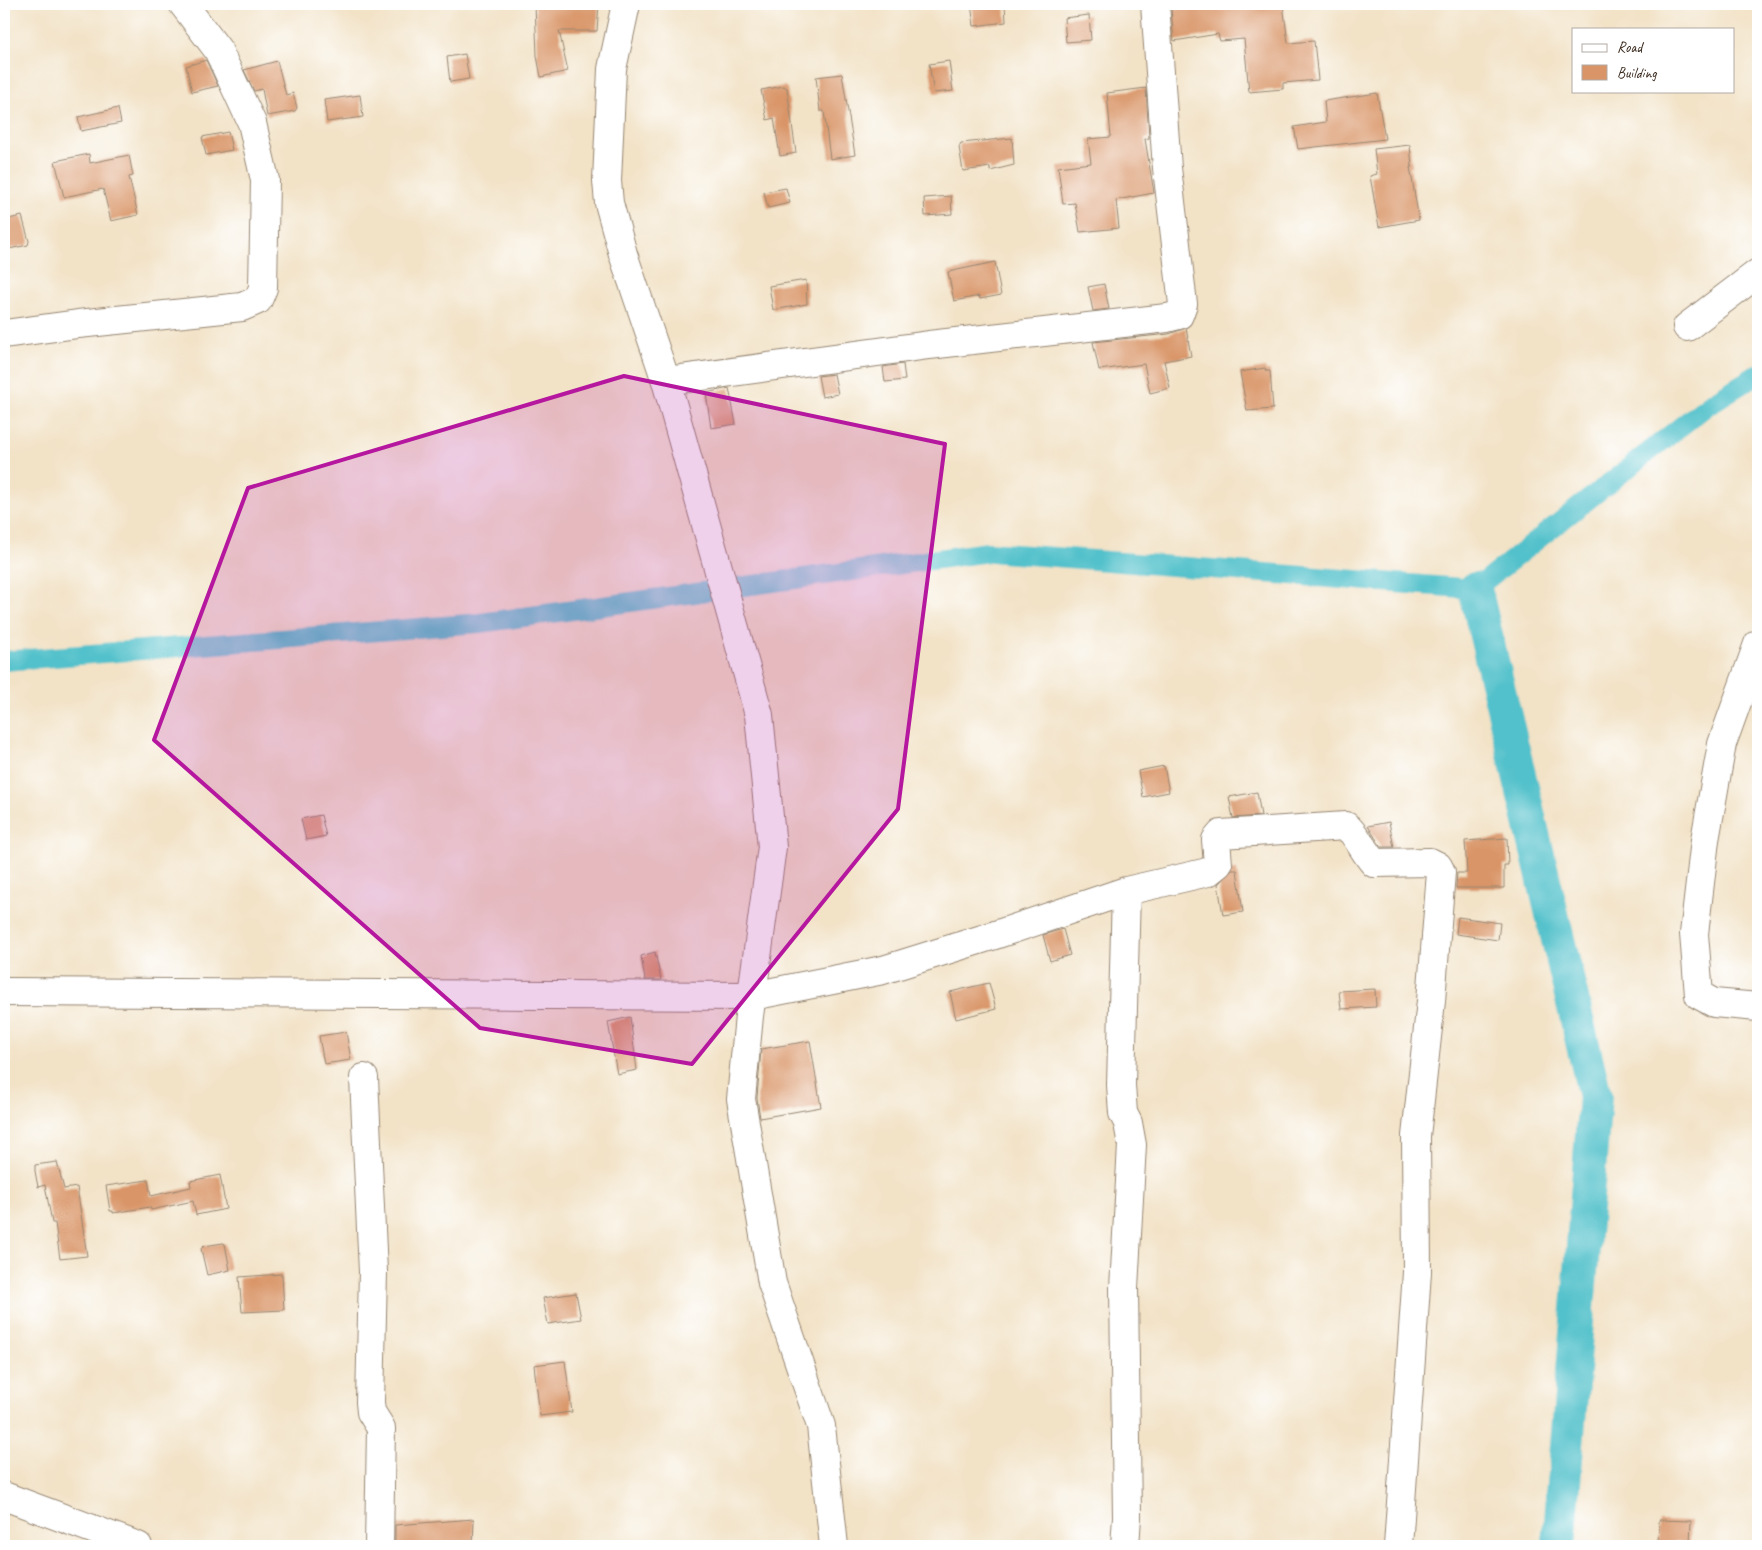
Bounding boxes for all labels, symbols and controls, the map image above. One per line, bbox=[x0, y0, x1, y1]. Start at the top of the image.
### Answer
legend bbox=[1572, 28, 1734, 92]
text: Road bbox=[1617, 38, 1644, 57]
text: Building bbox=[1617, 64, 1657, 83]

